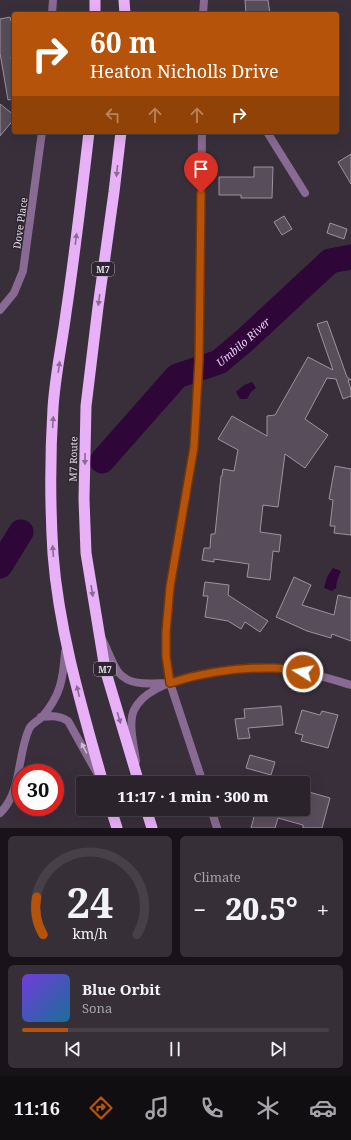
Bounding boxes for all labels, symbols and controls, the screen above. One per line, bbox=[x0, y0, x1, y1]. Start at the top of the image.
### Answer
text: 60 m bbox=[90, 23, 157, 61]
icon: right bbox=[24, 28, 76, 80]
text: Heaton Nicholls Drive bbox=[90, 59, 279, 83]
icon: left bbox=[102, 104, 124, 126]
icon: ahead bbox=[144, 104, 166, 126]
icon: ahead bbox=[186, 104, 208, 126]
icon: right bbox=[228, 104, 250, 126]
pin bbox=[184, 152, 218, 193]
icon: arrive bbox=[190, 158, 212, 180]
one-way arrow bbox=[113, 165, 120, 177]
street label: Dove Place bbox=[9, 196, 31, 250]
one-way arrow bbox=[73, 232, 79, 245]
road number: M7 bbox=[92, 262, 114, 276]
one-way arrow bbox=[96, 293, 102, 306]
water label: Umbilo River bbox=[212, 313, 273, 369]
one-way arrow bbox=[56, 361, 62, 373]
one-way arrow bbox=[49, 416, 56, 428]
street label: M7 Route bbox=[66, 436, 80, 482]
one-way arrow bbox=[82, 453, 88, 466]
one-way arrow bbox=[50, 545, 57, 557]
one-way arrow bbox=[89, 585, 95, 597]
position arrow bbox=[282, 651, 324, 693]
road number: M7 bbox=[94, 662, 116, 676]
one-way arrow bbox=[75, 685, 81, 697]
one-way arrow bbox=[116, 713, 122, 725]
one-way arrow bbox=[80, 743, 87, 754]
speed limit sign: 30 bbox=[12, 764, 64, 816]
text: 11:17 · 1 min · 300 m bbox=[117, 786, 269, 806]
text: Climate bbox=[194, 868, 241, 886]
text: 24 bbox=[66, 873, 113, 929]
text: 20.5° bbox=[225, 888, 298, 929]
text: − bbox=[194, 894, 206, 924]
text: + bbox=[317, 894, 329, 924]
text: km/h bbox=[72, 923, 107, 942]
text: Blue Orbit bbox=[82, 979, 161, 999]
text: Sona bbox=[82, 999, 112, 1017]
icon: previous bbox=[62, 1038, 84, 1060]
icon: pause bbox=[164, 1038, 186, 1060]
icon: next bbox=[267, 1038, 289, 1060]
icon: directions bbox=[87, 1094, 115, 1122]
icon: music bbox=[143, 1094, 171, 1122]
icon: phone bbox=[198, 1094, 226, 1122]
icon: climate bbox=[254, 1094, 282, 1122]
icon: car bbox=[309, 1094, 337, 1122]
text: 11:16 bbox=[14, 1096, 60, 1120]

